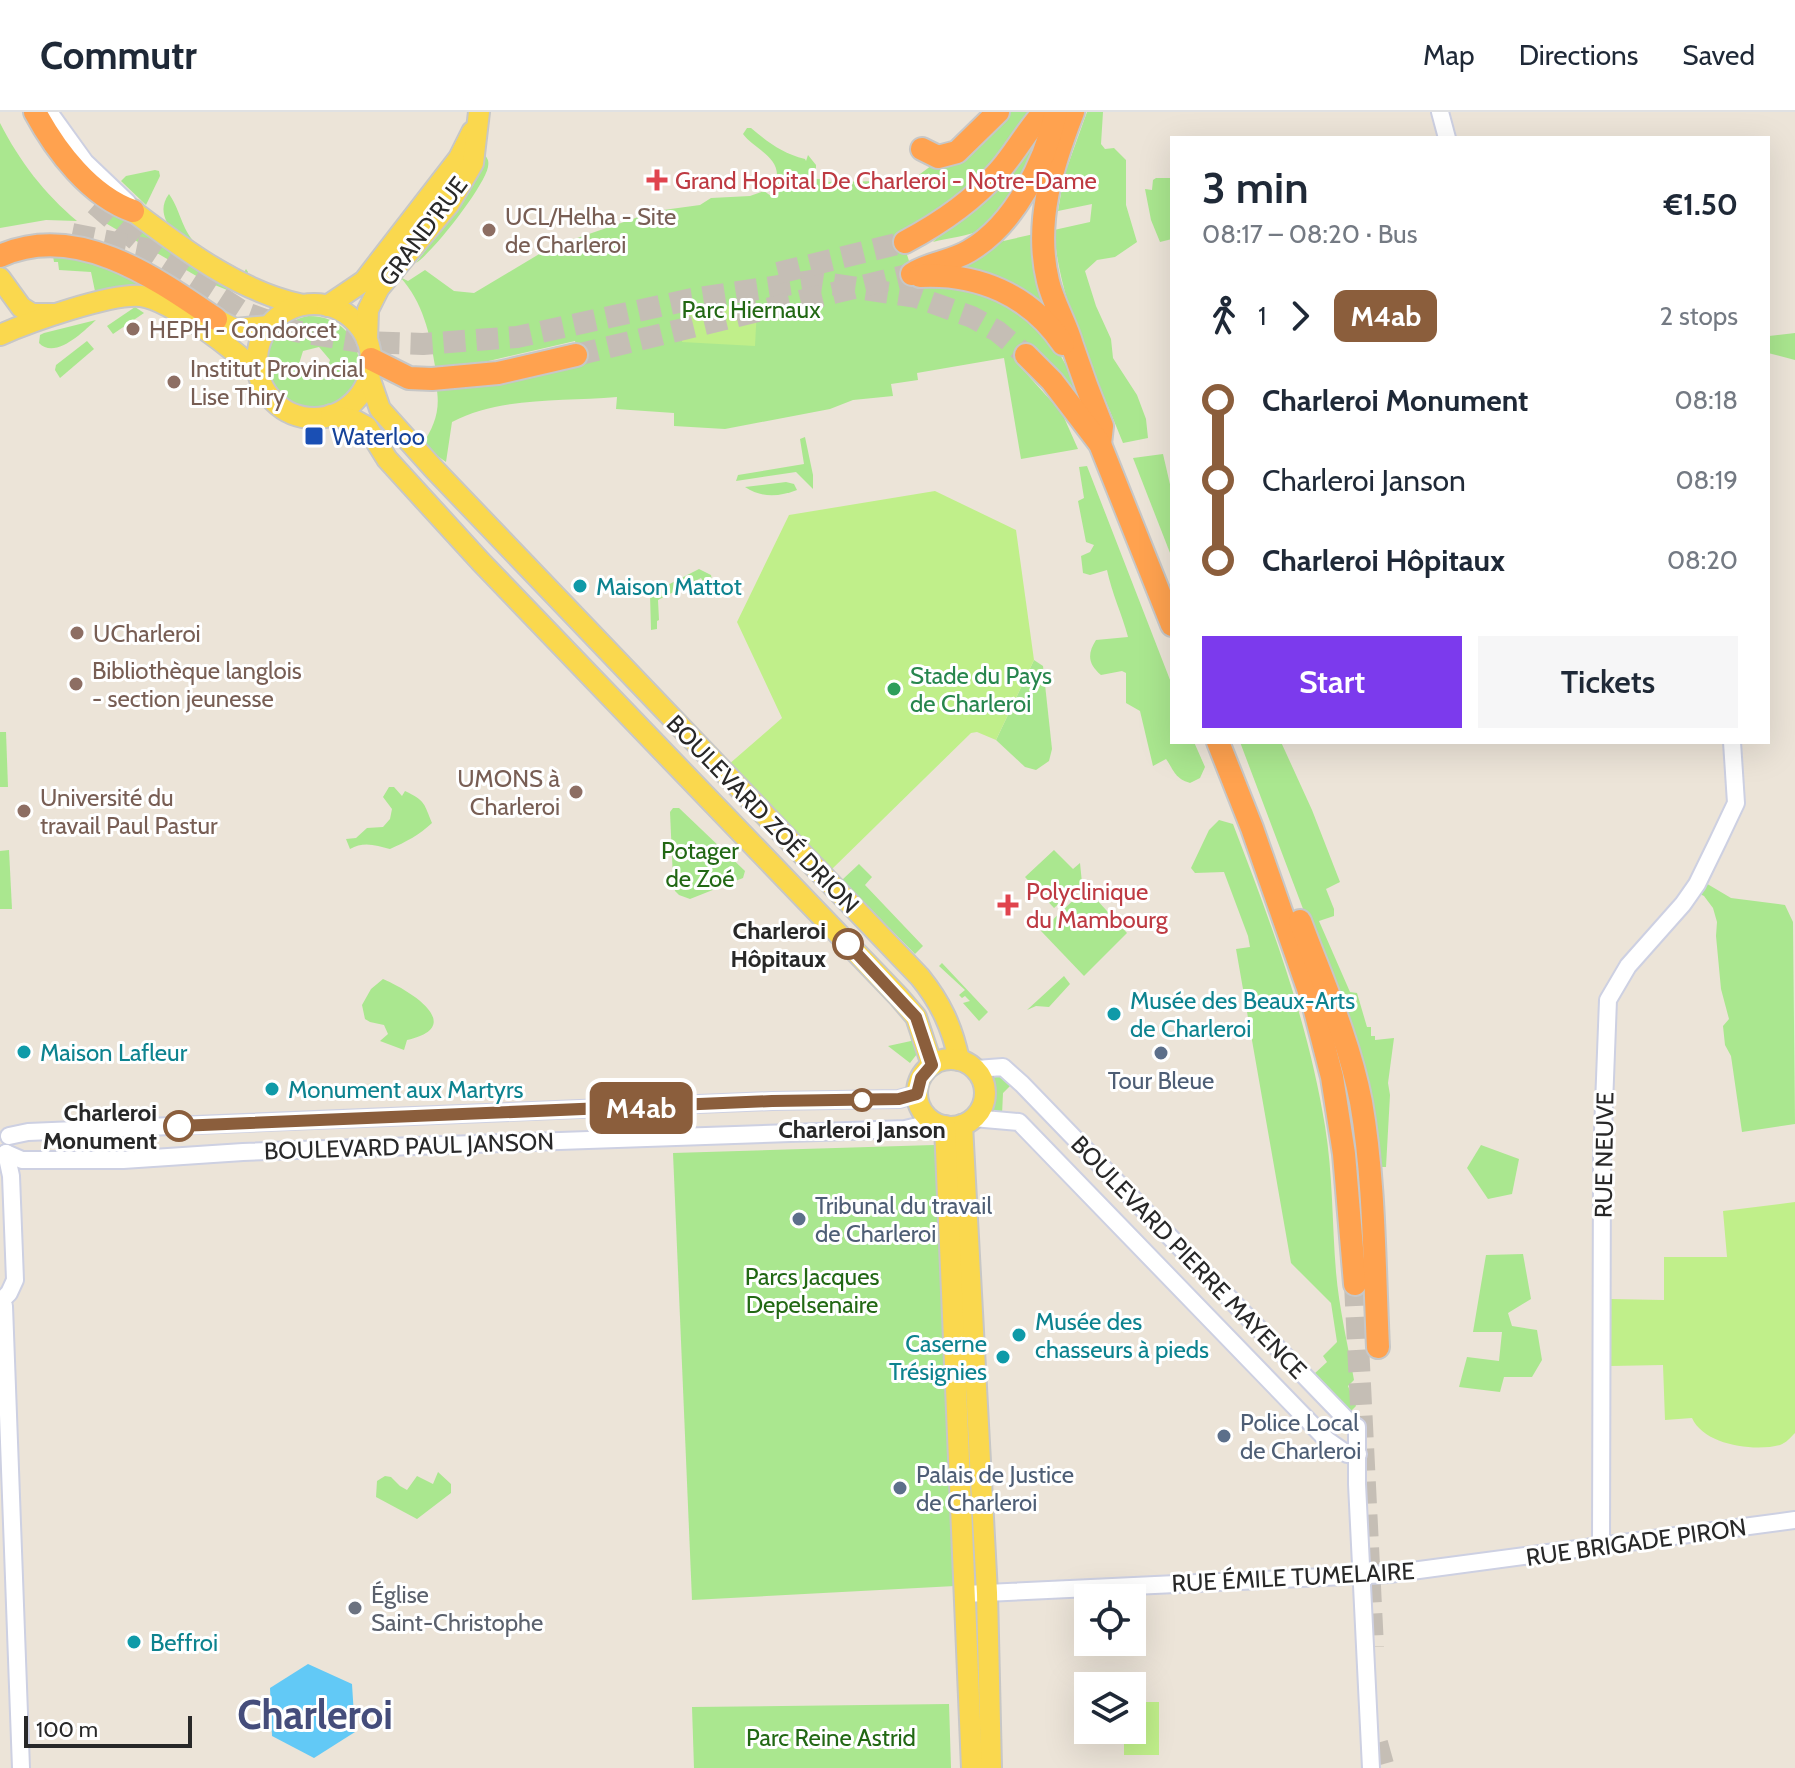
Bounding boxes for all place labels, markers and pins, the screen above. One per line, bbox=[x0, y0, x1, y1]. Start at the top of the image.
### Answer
place label: Grand Hopital De Charleroi - Notre-Dame bbox=[675, 166, 1097, 195]
marker: Grand Hopital De Charleroi - Notre-Dame bbox=[646, 169, 668, 191]
place label: UCL/Helha - Site de Charleroi bbox=[505, 202, 676, 259]
marker: UCL/Helha - Site de Charleroi bbox=[480, 221, 498, 239]
place label: HEPH - Condorcet bbox=[149, 315, 337, 344]
marker: HEPH - Condorcet bbox=[124, 320, 142, 338]
place label: Institut Provincial Lise Thiry bbox=[190, 354, 364, 411]
marker: Institut Provincial Lise Thiry bbox=[165, 373, 183, 391]
place label: Waterloo bbox=[332, 422, 425, 451]
marker: Waterloo bbox=[303, 425, 325, 447]
place label: Maison Mattot bbox=[596, 572, 742, 601]
marker: Maison Mattot bbox=[571, 577, 589, 595]
place label: UCharleroi bbox=[93, 619, 201, 648]
marker: UCharleroi bbox=[68, 624, 86, 642]
place label: Bibliothèque langlois - section jeunesse bbox=[92, 656, 302, 713]
place label: Stade du Pays de Charleroi bbox=[910, 661, 1052, 718]
marker: Bibliothèque langlois - section jeunesse bbox=[67, 675, 85, 693]
marker: Stade du Pays de Charleroi bbox=[885, 680, 903, 698]
place label: UMONS à Charleroi bbox=[457, 764, 560, 821]
place label: Université du travail Paul Pastur bbox=[40, 783, 218, 840]
marker: UMONS à Charleroi bbox=[567, 783, 585, 801]
marker: Université du travail Paul Pastur bbox=[15, 802, 33, 820]
place label: Polyclinique du Mambourg bbox=[1026, 877, 1169, 934]
marker: Polyclinique du Mambourg bbox=[997, 894, 1019, 916]
place label: Charleroi Hôpitaux bbox=[731, 916, 826, 973]
marker: Charleroi Hôpitaux bbox=[833, 929, 863, 959]
place label: Musée des Beaux-Arts de Charleroi bbox=[1130, 986, 1355, 1043]
marker: Musée des Beaux-Arts de Charleroi bbox=[1105, 1005, 1123, 1023]
place label: Maison Lafleur bbox=[40, 1038, 188, 1067]
marker: Maison Lafleur bbox=[15, 1043, 33, 1061]
marker: Tour Bleue bbox=[1152, 1044, 1170, 1062]
place label: Tour Bleue bbox=[1108, 1066, 1214, 1095]
place label: Monument aux Martyrs bbox=[288, 1075, 524, 1104]
marker: Monument aux Martyrs bbox=[263, 1080, 281, 1098]
marker: Charleroi Janson bbox=[851, 1089, 873, 1111]
place label: Charleroi Monument bbox=[43, 1098, 157, 1155]
marker: Charleroi Monument bbox=[164, 1111, 194, 1141]
place label: Charleroi Janson bbox=[778, 1115, 946, 1144]
place label: Tribunal du travail de Charleroi bbox=[815, 1191, 992, 1248]
marker: Tribunal du travail de Charleroi bbox=[790, 1210, 808, 1228]
place label: Musée des chasseurs à pieds bbox=[1035, 1307, 1209, 1364]
marker: Musée des chasseurs à pieds bbox=[1010, 1326, 1028, 1344]
place label: Caserne Trésignies bbox=[889, 1329, 987, 1386]
marker: Caserne Trésignies bbox=[994, 1348, 1012, 1366]
place label: Police Local de Charleroi bbox=[1240, 1408, 1361, 1465]
marker: Police Local de Charleroi bbox=[1215, 1427, 1233, 1445]
place label: Palais de Justice de Charleroi bbox=[916, 1460, 1074, 1517]
marker: Palais de Justice de Charleroi bbox=[891, 1479, 909, 1497]
place label: Église Saint-Christophe bbox=[371, 1580, 543, 1637]
marker: Église Saint-Christophe bbox=[346, 1599, 364, 1617]
place label: Beffroi bbox=[150, 1628, 218, 1657]
marker: Beffroi bbox=[125, 1633, 143, 1651]

